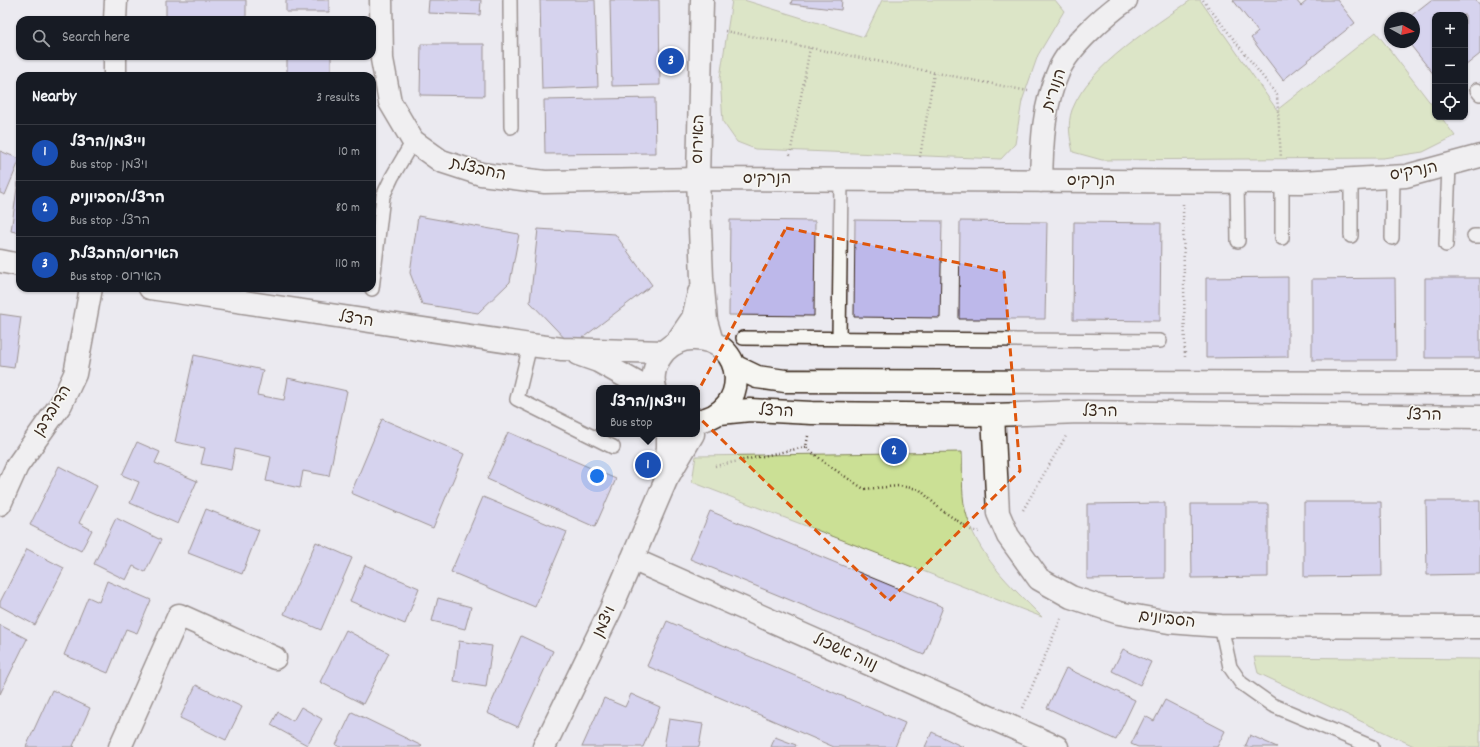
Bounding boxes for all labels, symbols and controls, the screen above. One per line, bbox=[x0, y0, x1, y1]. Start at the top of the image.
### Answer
north arrow bbox=[1384, 12, 1420, 48]
map controls bbox=[1432, 12, 1468, 120]
button: + bbox=[1432, 12, 1468, 48]
search box bbox=[16, 16, 376, 60]
icon: search bbox=[30, 27, 52, 49]
text: Search here bbox=[62, 27, 130, 49]
pin: 3 bbox=[658, 46, 684, 76]
button: − bbox=[1432, 48, 1468, 84]
street label: הנורית bbox=[1037, 66, 1073, 115]
button: locate bbox=[1432, 84, 1468, 120]
text: Nearby bbox=[32, 86, 76, 110]
text: 3 results bbox=[316, 89, 360, 108]
street label: האירוס bbox=[687, 114, 711, 164]
text: וייצמן/הרצל bbox=[70, 132, 146, 154]
text: 1 bbox=[44, 143, 46, 162]
text: 10 m bbox=[338, 143, 360, 162]
street label: החבצלת bbox=[447, 152, 508, 188]
text: Bus stop · ויצמן bbox=[70, 156, 148, 175]
street label: הנרקיס bbox=[1388, 156, 1440, 188]
street label: הנרקיס bbox=[743, 168, 791, 191]
street label: הנרקיס bbox=[1067, 170, 1115, 193]
text: הרצל/הסביונים bbox=[70, 188, 165, 210]
text: 2 bbox=[42, 199, 48, 218]
text: 80 m bbox=[336, 199, 360, 218]
text: Bus stop · הרצל bbox=[70, 212, 150, 231]
text: האירוס/החבצלת bbox=[70, 244, 179, 266]
text: 3 bbox=[42, 255, 48, 274]
text: 110 m bbox=[335, 255, 360, 274]
text: Bus stop · האירוס bbox=[70, 268, 162, 287]
street label: הרצל bbox=[337, 306, 375, 334]
street label: הדובדבן bbox=[28, 381, 78, 441]
popup bbox=[596, 385, 700, 437]
text: וייצמן/הרצל bbox=[610, 392, 686, 414]
street label: הרצל bbox=[758, 400, 794, 424]
street label: הרצל bbox=[1082, 401, 1118, 424]
street label: הרצל bbox=[1406, 404, 1442, 428]
text: Bus stop bbox=[610, 414, 652, 433]
pin: 2 bbox=[881, 436, 907, 466]
pin: 1 bbox=[635, 450, 661, 480]
your location bbox=[587, 466, 607, 486]
street label: ויצמן bbox=[588, 602, 622, 642]
street label: הסביונים bbox=[1137, 605, 1197, 635]
street label: נווה אשכול bbox=[809, 629, 881, 677]

